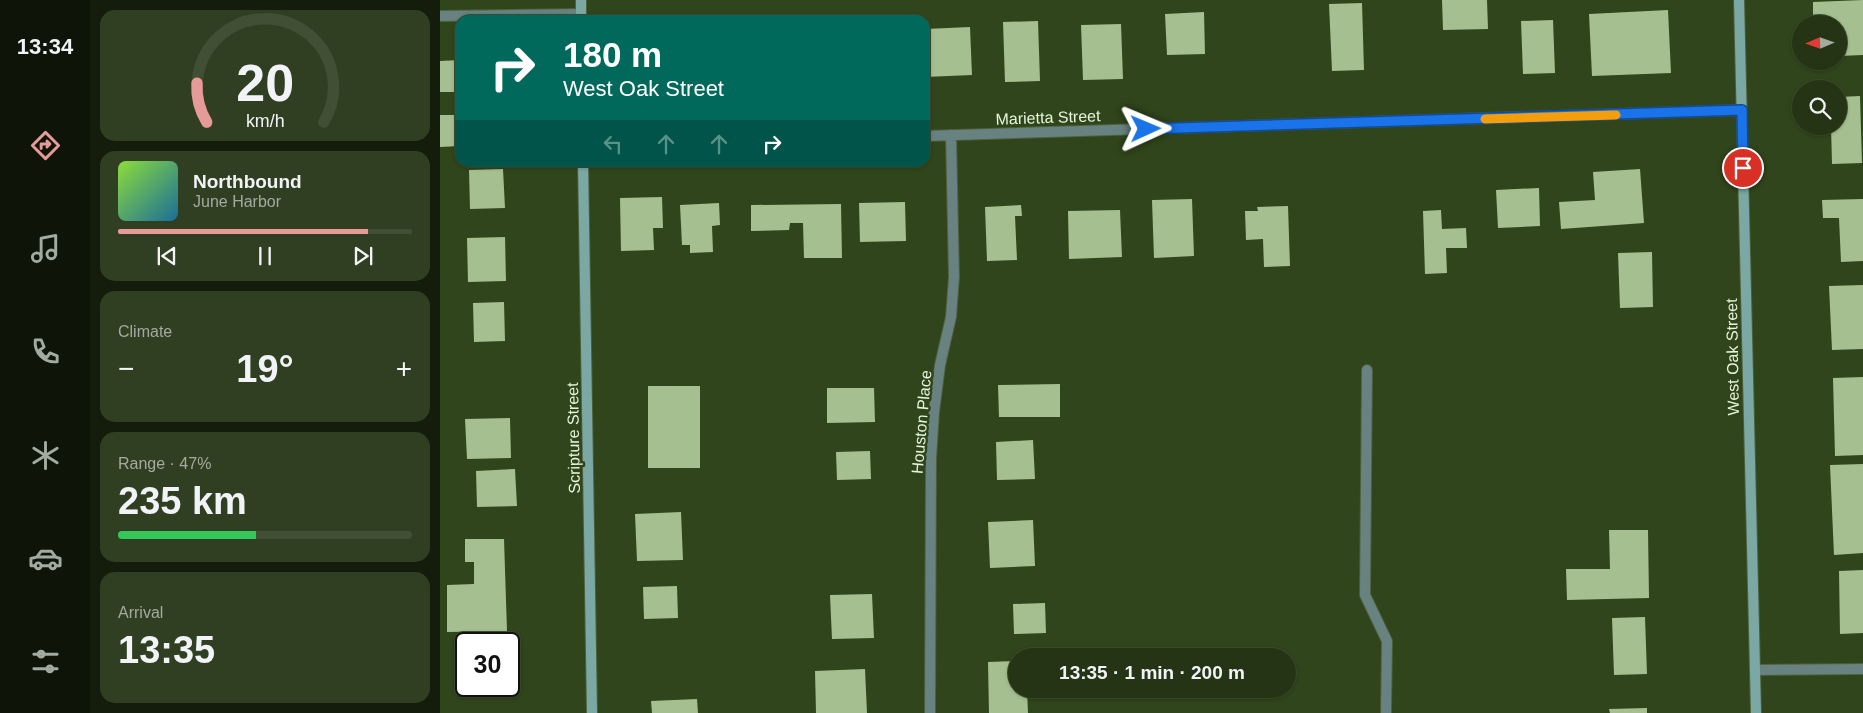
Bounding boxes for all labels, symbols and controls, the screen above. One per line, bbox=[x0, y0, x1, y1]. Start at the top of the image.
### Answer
north arrow bbox=[1792, 15, 1848, 70]
map controls bbox=[1792, 15, 1847, 135]
text: 13:34 bbox=[17, 34, 73, 59]
icon: right bbox=[480, 35, 545, 100]
text: 180 m bbox=[563, 35, 662, 74]
text: 20 bbox=[236, 54, 294, 112]
text: West Oak Street bbox=[563, 76, 724, 101]
button: search bbox=[1792, 80, 1847, 135]
position arrow bbox=[1119, 102, 1171, 154]
street label: Marietta Street bbox=[995, 107, 1101, 128]
text: km/h bbox=[246, 111, 284, 131]
icon: directions bbox=[28, 128, 63, 163]
icon: left bbox=[599, 130, 627, 158]
icon: ahead bbox=[652, 130, 680, 158]
icon: ahead bbox=[705, 130, 733, 158]
icon: right bbox=[758, 130, 786, 158]
pin bbox=[1722, 147, 1764, 189]
icon: arrive bbox=[1729, 154, 1757, 182]
text: Northbound bbox=[193, 171, 302, 192]
text: June Harbor bbox=[193, 193, 281, 210]
icon: music bbox=[28, 231, 63, 266]
icon: previous bbox=[153, 242, 181, 270]
icon: pause bbox=[251, 242, 279, 270]
icon: next bbox=[349, 242, 377, 270]
street label: West Oak Street bbox=[1723, 298, 1742, 416]
text: Climate bbox=[118, 323, 172, 340]
icon: phone bbox=[28, 334, 63, 369]
text: 19° bbox=[236, 348, 294, 390]
text: − bbox=[118, 353, 134, 384]
text: + bbox=[396, 353, 412, 384]
street label: Houston Place bbox=[908, 369, 935, 475]
street label: Scripture Street bbox=[564, 382, 583, 494]
icon: climate bbox=[28, 438, 63, 473]
text: Range · 47% bbox=[118, 455, 211, 472]
text: 235 km bbox=[118, 480, 247, 522]
icon: car bbox=[28, 541, 63, 576]
text: Arrival bbox=[118, 604, 163, 621]
text: 13:35 bbox=[118, 629, 215, 671]
speed limit sign: 30 bbox=[455, 632, 520, 697]
icon: filters bbox=[28, 644, 63, 679]
text: 13:35 · 1 min · 200 m bbox=[1059, 662, 1245, 683]

